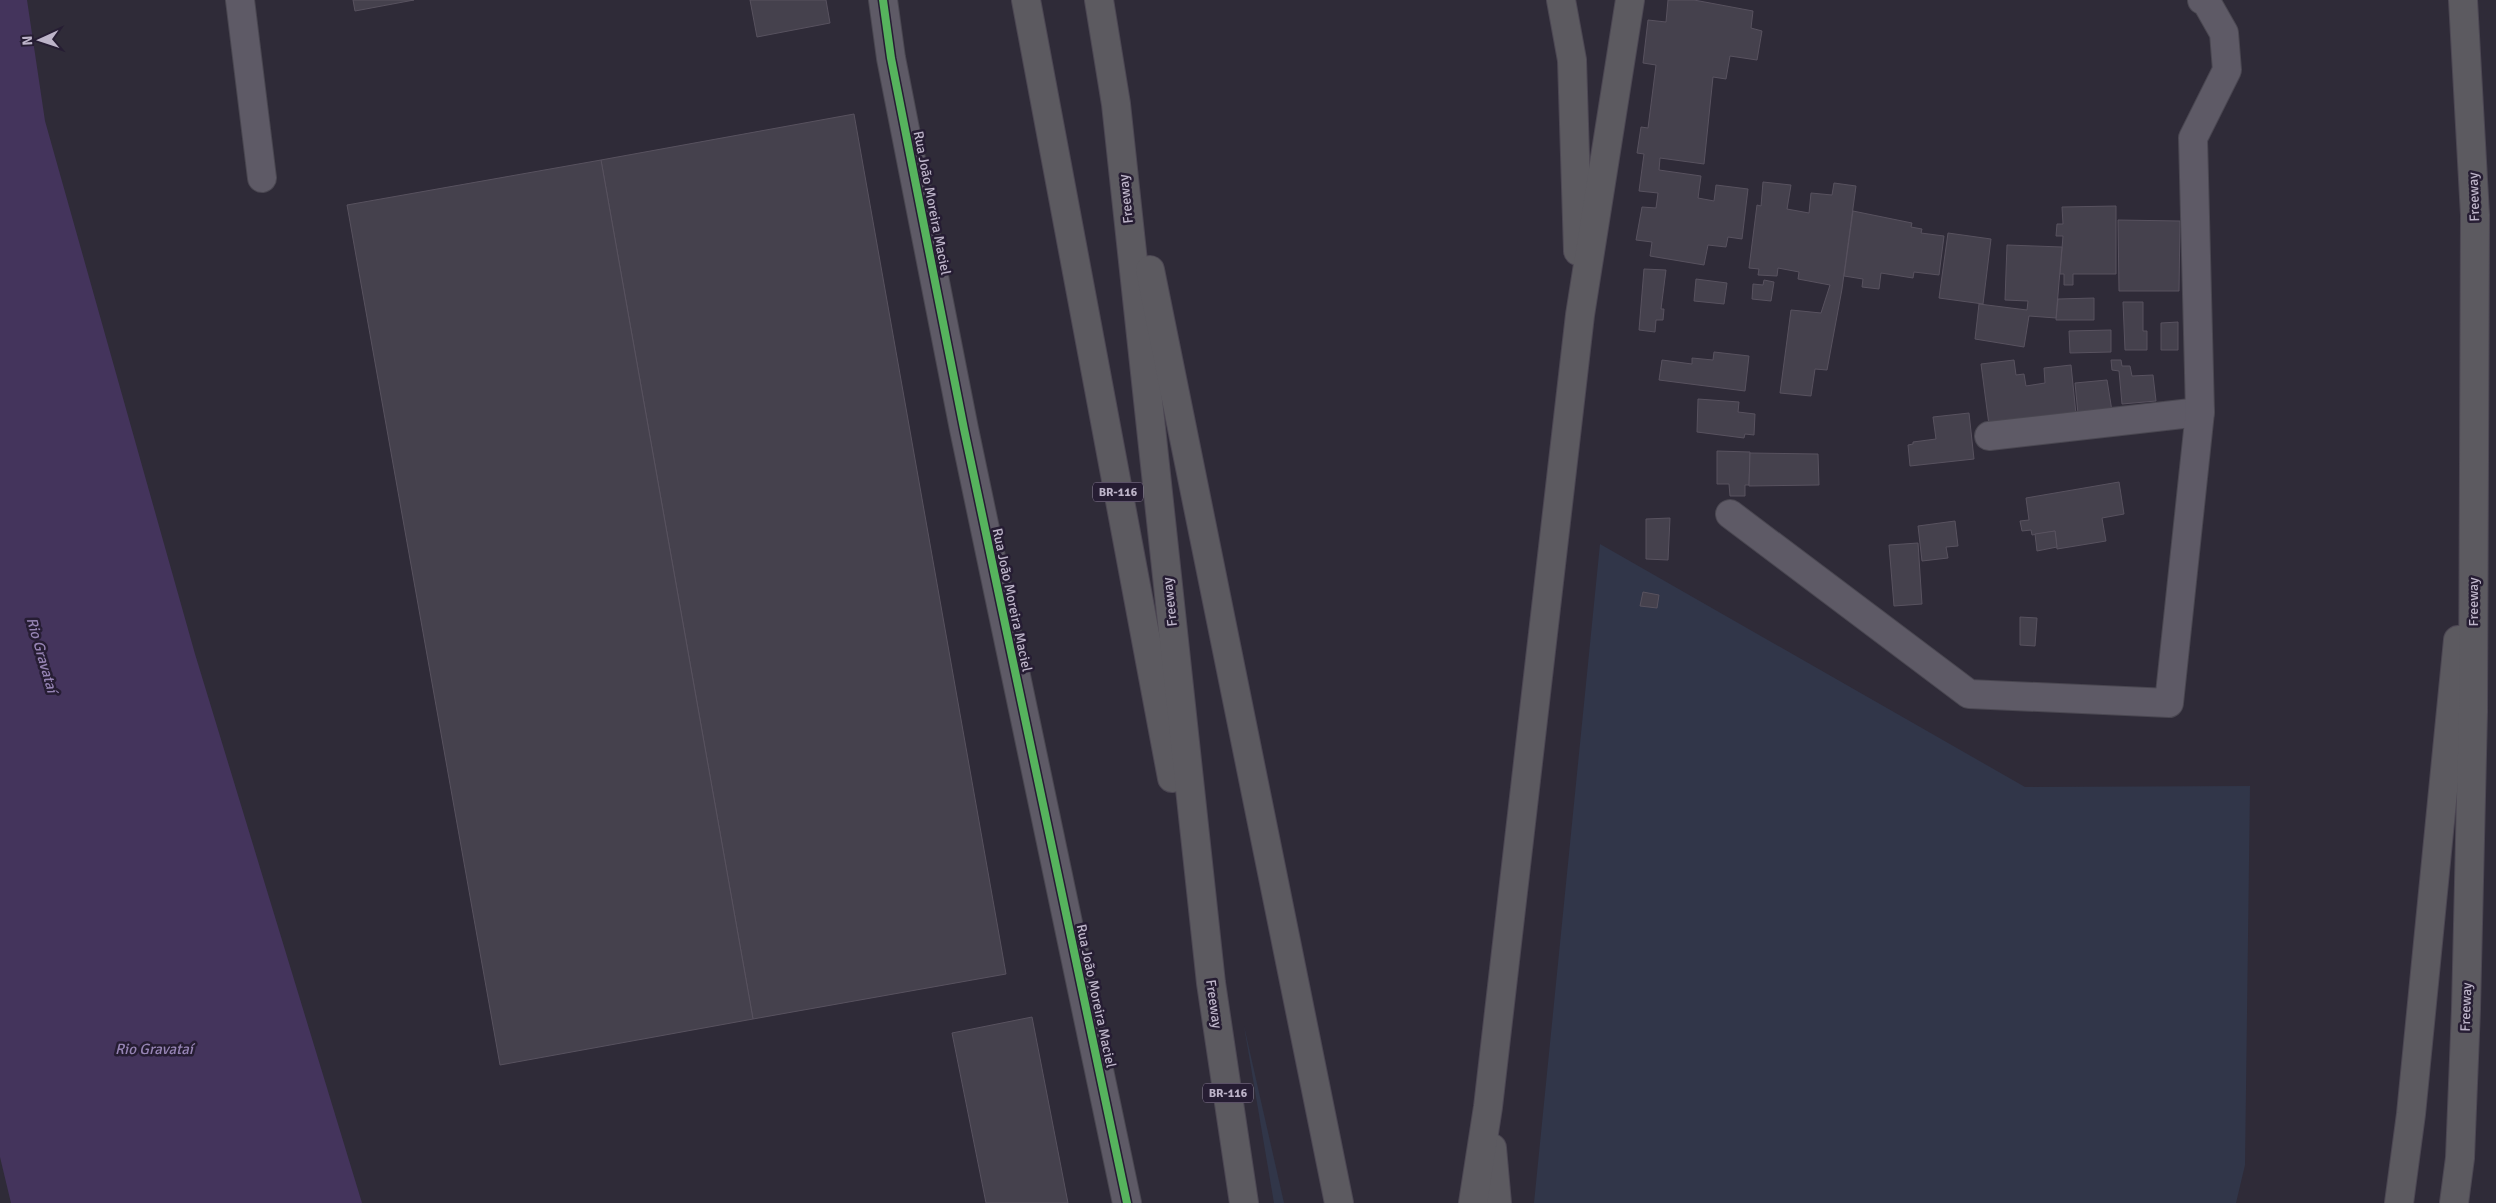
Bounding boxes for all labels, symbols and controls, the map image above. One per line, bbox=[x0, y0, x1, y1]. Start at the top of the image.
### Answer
north arrow bbox=[15, 15, 65, 65]
text: N bbox=[19, 35, 36, 46]
street label: Rua João Moreira Maciel bbox=[910, 130, 954, 276]
street label: Freeway bbox=[2465, 172, 2483, 222]
street label: Freeway bbox=[1115, 173, 1137, 224]
road number: BR-116 bbox=[1093, 482, 1143, 502]
street label: Rua João Moreira Maciel bbox=[988, 527, 1036, 673]
street label: Freeway bbox=[1159, 576, 1181, 627]
street label: Freeway bbox=[2465, 577, 2482, 627]
water label: Rio Gravataí bbox=[23, 615, 62, 698]
street label: Rua João Moreira Maciel bbox=[1072, 923, 1120, 1069]
street label: Freeway bbox=[1202, 978, 1226, 1030]
street label: Freeway bbox=[2457, 982, 2475, 1032]
water label: Rio Gravataí bbox=[115, 1040, 196, 1058]
road number: BR-116 bbox=[1203, 1084, 1253, 1102]

